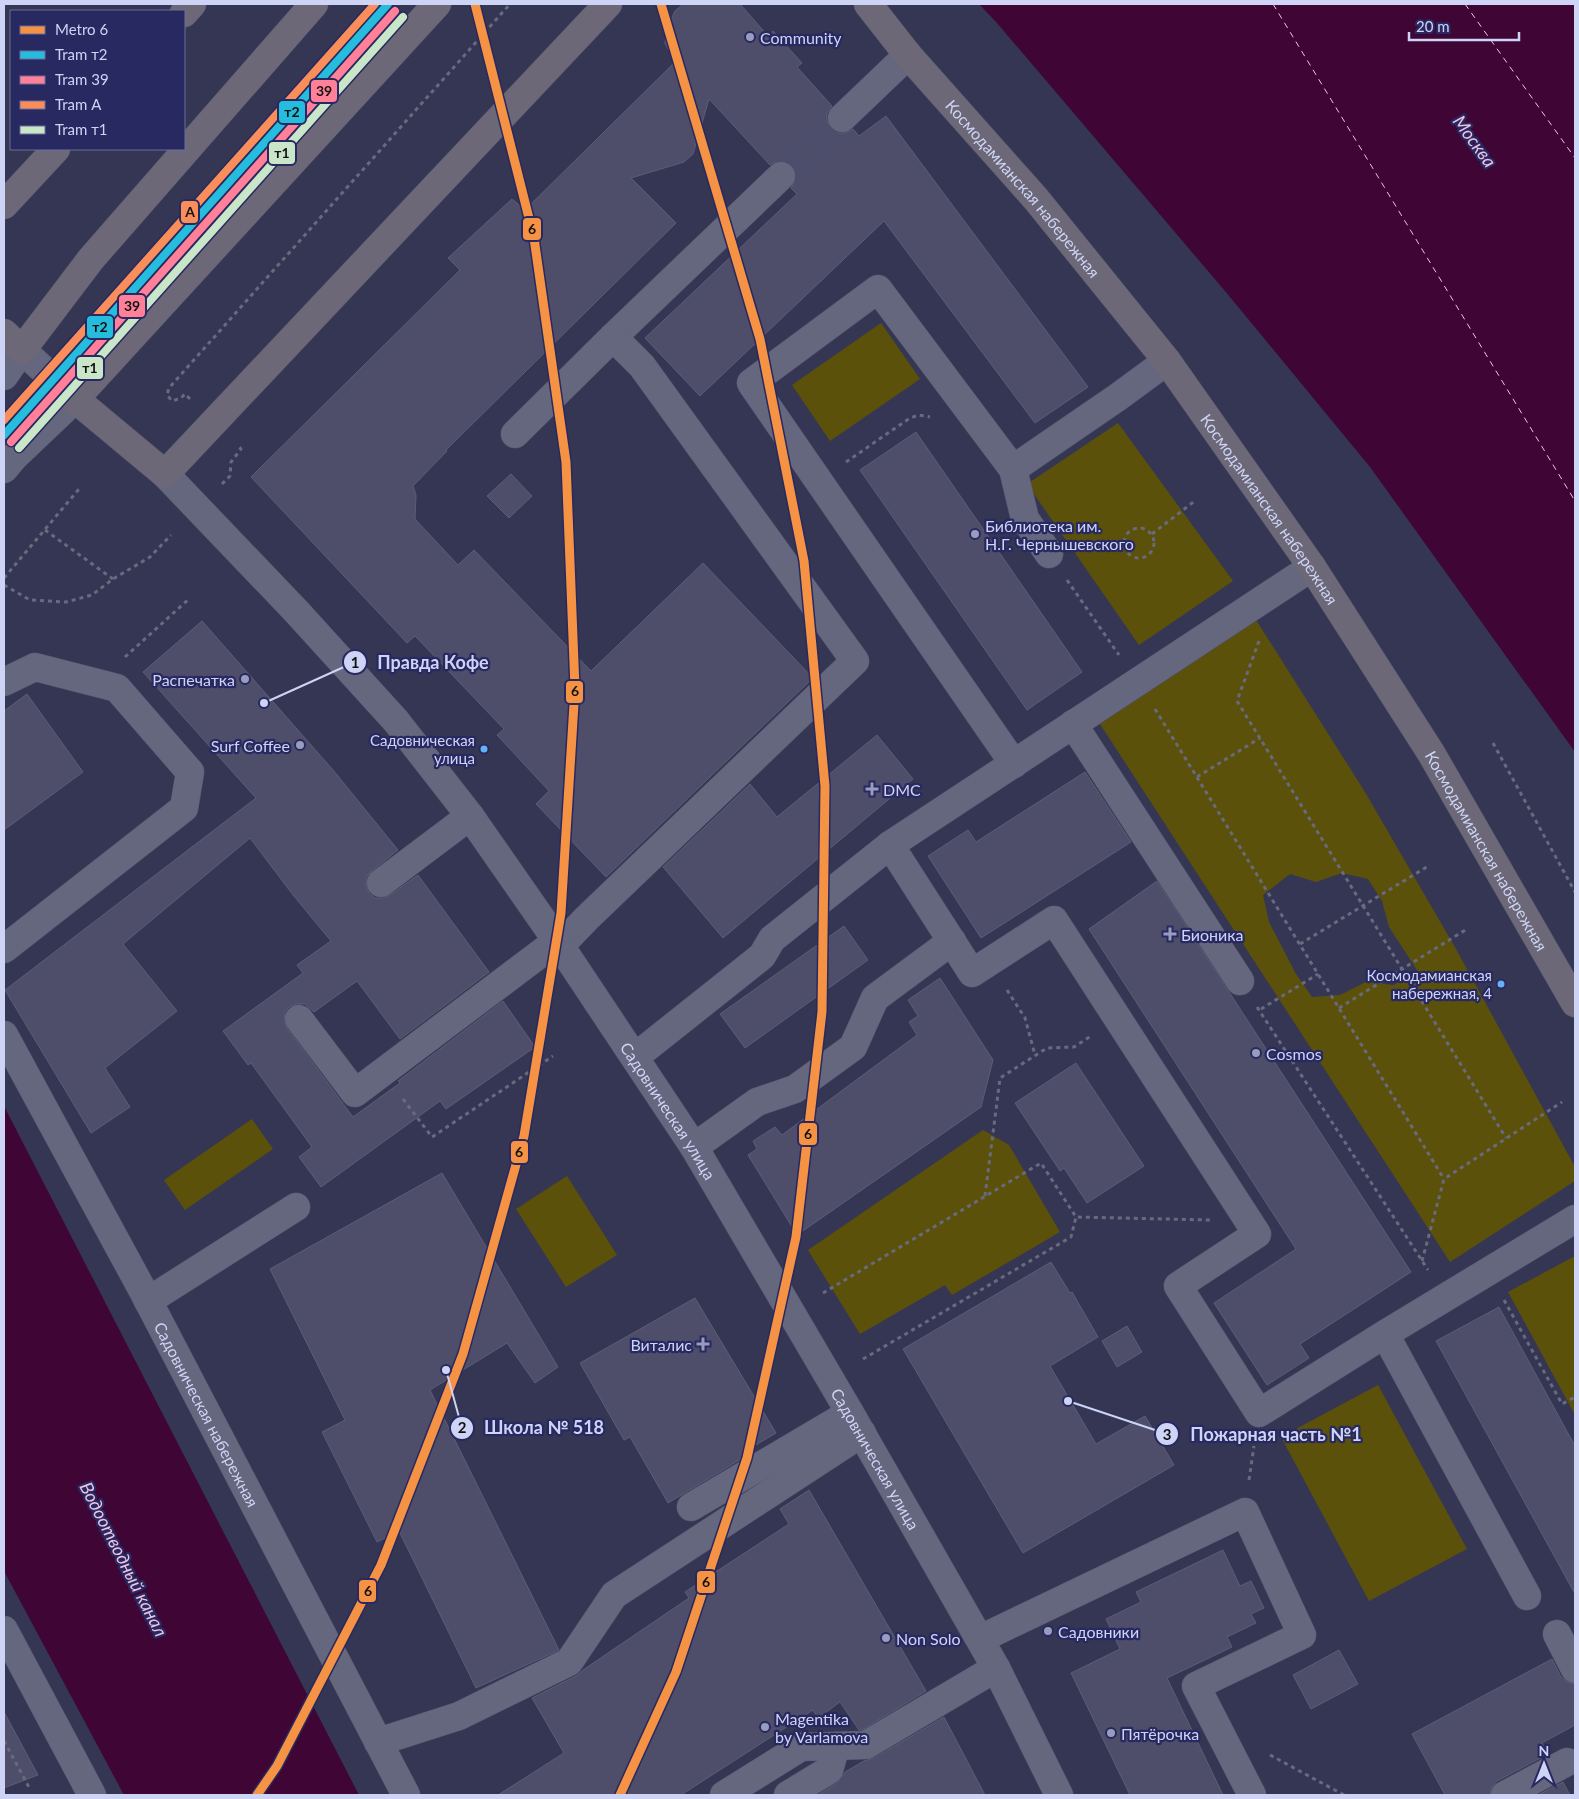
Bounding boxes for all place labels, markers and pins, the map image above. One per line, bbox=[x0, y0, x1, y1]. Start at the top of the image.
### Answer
place label: Community bbox=[760, 28, 842, 47]
marker: Community bbox=[744, 31, 756, 43]
place label: Библиотека им. Н.Г. Чернышевского bbox=[985, 516, 1134, 553]
marker: Библиотека им. Н.Г. Чернышевского bbox=[969, 528, 981, 540]
callout: Правда Кофе bbox=[343, 646, 499, 679]
place label: Распечатка bbox=[152, 670, 235, 689]
marker: Распечатка bbox=[239, 673, 251, 685]
place label: Садовническая улица bbox=[370, 731, 475, 767]
place label: Surf Coffee bbox=[211, 736, 290, 755]
marker: Surf Coffee bbox=[294, 739, 306, 751]
marker: Садовническая улица bbox=[479, 744, 489, 754]
place label: DMC bbox=[883, 780, 921, 799]
marker: DMC bbox=[865, 782, 879, 796]
place label: Бионика bbox=[1181, 925, 1244, 944]
marker: Бионика bbox=[1163, 927, 1177, 941]
place label: Космодамианская набережная, 4 bbox=[1366, 966, 1492, 1002]
marker: Космодамианская набережная, 4 bbox=[1496, 979, 1506, 989]
place label: Cosmos bbox=[1266, 1044, 1322, 1063]
marker: Cosmos bbox=[1250, 1047, 1262, 1059]
place label: Виталис bbox=[630, 1335, 692, 1354]
marker: Виталис bbox=[696, 1337, 710, 1351]
callout: Школа № 518 bbox=[449, 1412, 614, 1445]
callout: Пожарная часть №1 bbox=[1155, 1418, 1371, 1451]
place label: Садовники bbox=[1058, 1622, 1139, 1641]
marker: Садовники bbox=[1042, 1625, 1054, 1637]
place label: Non Solo bbox=[896, 1629, 961, 1648]
marker: Non Solo bbox=[880, 1632, 892, 1644]
place label: Magentika by Varlamova bbox=[775, 1709, 868, 1746]
marker: Magentika by Varlamova bbox=[759, 1721, 771, 1733]
place label: Пятёрочка bbox=[1121, 1724, 1199, 1743]
marker: Пятёрочка bbox=[1105, 1727, 1117, 1739]

